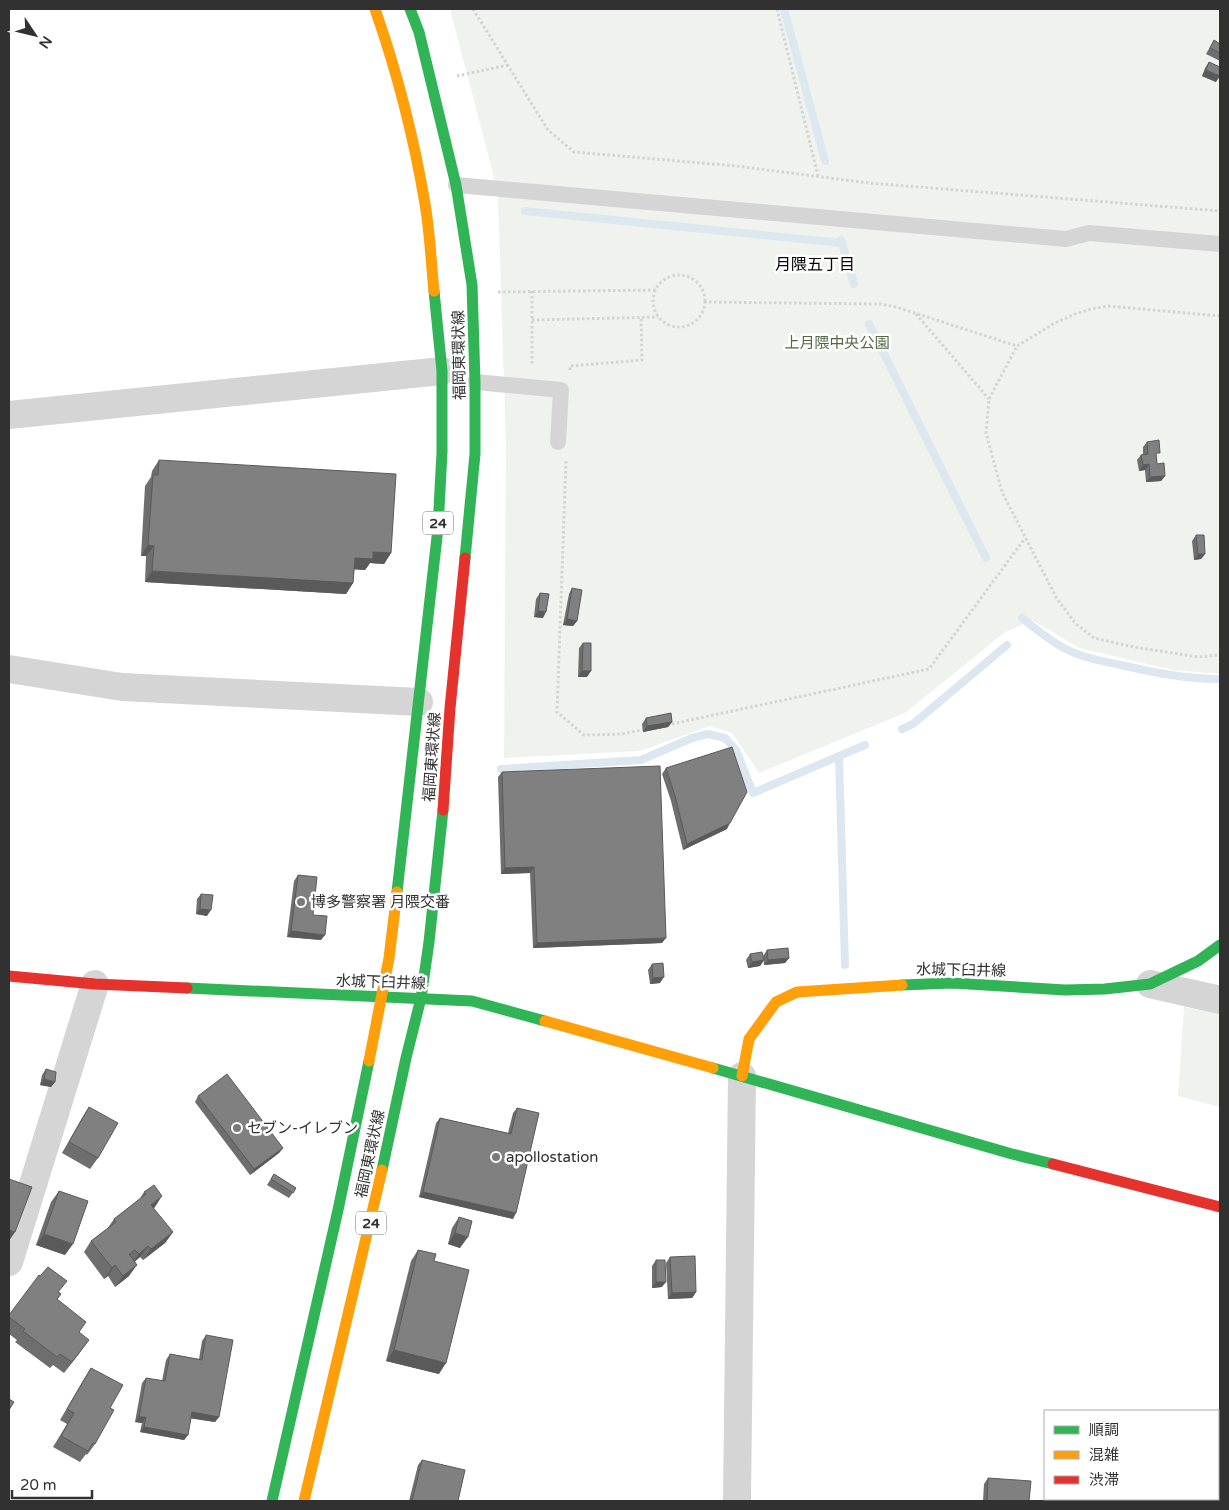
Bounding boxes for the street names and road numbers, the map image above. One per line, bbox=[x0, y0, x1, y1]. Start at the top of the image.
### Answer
street label: 福岡東環状線 bbox=[449, 310, 469, 400]
road number: 24 bbox=[423, 512, 453, 534]
street label: 福岡東環状線 bbox=[420, 711, 444, 803]
street label: 水城下臼井線 bbox=[916, 960, 1006, 980]
street label: 水城下臼井線 bbox=[336, 971, 426, 993]
street label: 福岡東環状線 bbox=[352, 1108, 388, 1200]
road number: 24 bbox=[356, 1212, 386, 1234]

